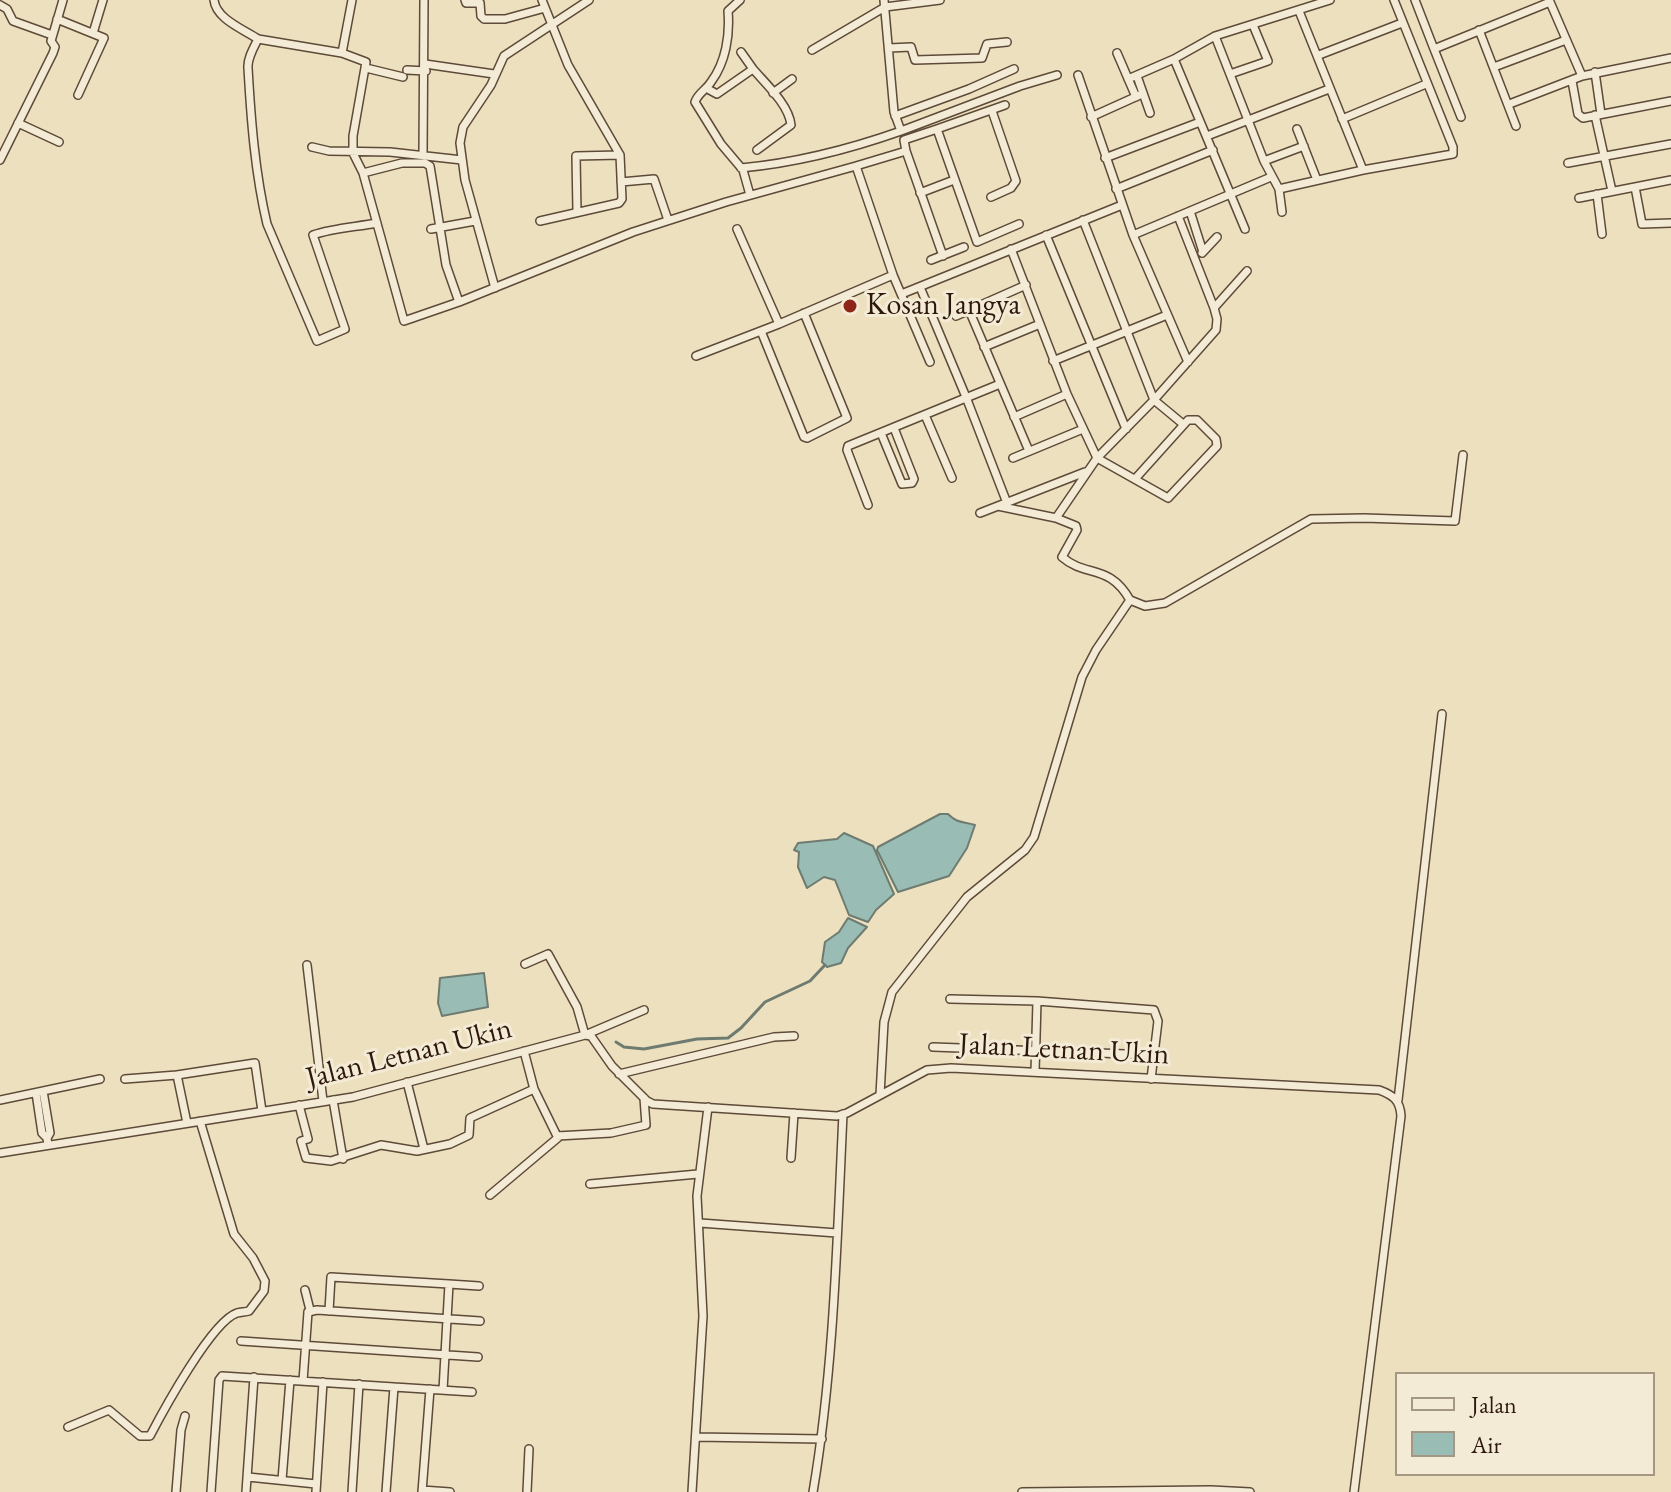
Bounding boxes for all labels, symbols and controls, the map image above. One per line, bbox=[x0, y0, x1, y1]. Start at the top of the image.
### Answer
place label: Kosan Jangya bbox=[866, 288, 1020, 324]
marker: Kosan Jangya bbox=[841, 297, 859, 315]
street label: Jalan Letnan Ukin bbox=[302, 1011, 516, 1097]
street label: Jalan Letnan Ukin bbox=[958, 1027, 1170, 1073]
legend bbox=[1395, 1372, 1655, 1476]
text: Jalan bbox=[1471, 1389, 1517, 1420]
text: Air bbox=[1471, 1429, 1502, 1460]

